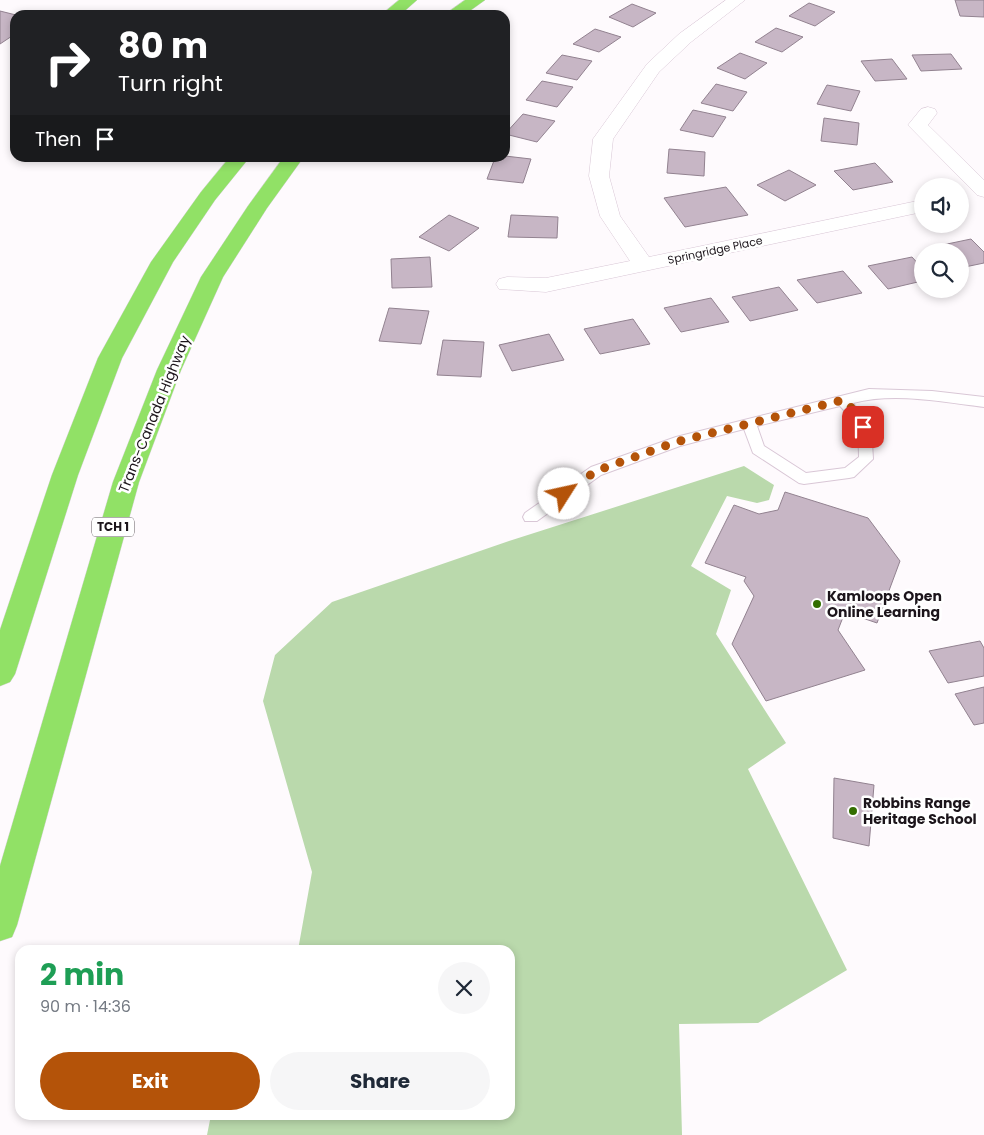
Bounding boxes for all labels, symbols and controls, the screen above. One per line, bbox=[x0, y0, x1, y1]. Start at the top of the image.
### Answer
text: 80 m bbox=[118, 21, 208, 70]
icon: right bbox=[35, 30, 100, 95]
text: Turn right bbox=[118, 68, 223, 99]
icon: arrive bbox=[91, 125, 119, 153]
text: Then bbox=[35, 126, 81, 153]
map controls bbox=[914, 178, 969, 298]
button: sound bbox=[914, 178, 969, 233]
street label: Springridge Place bbox=[666, 232, 764, 268]
button: search bbox=[914, 243, 969, 298]
street label: Trans-Canada Highway bbox=[113, 332, 195, 496]
pin bbox=[842, 406, 884, 448]
icon: arrive bbox=[849, 413, 877, 441]
position arrow bbox=[537, 467, 589, 519]
road number: TCH 1 bbox=[92, 518, 134, 536]
place label: Kamloops Open Online Learning bbox=[827, 586, 942, 622]
marker: Kamloops Open Online Learning bbox=[811, 598, 823, 610]
place label: Robbins Range Heritage School bbox=[863, 793, 977, 829]
marker: Robbins Range Heritage School bbox=[847, 805, 859, 817]
text: 2 min bbox=[40, 953, 124, 996]
button: close bbox=[438, 962, 490, 1014]
text: 90 m · 14:36 bbox=[40, 995, 131, 1018]
button: Exit bbox=[40, 1052, 260, 1110]
button: Share bbox=[270, 1052, 490, 1110]

